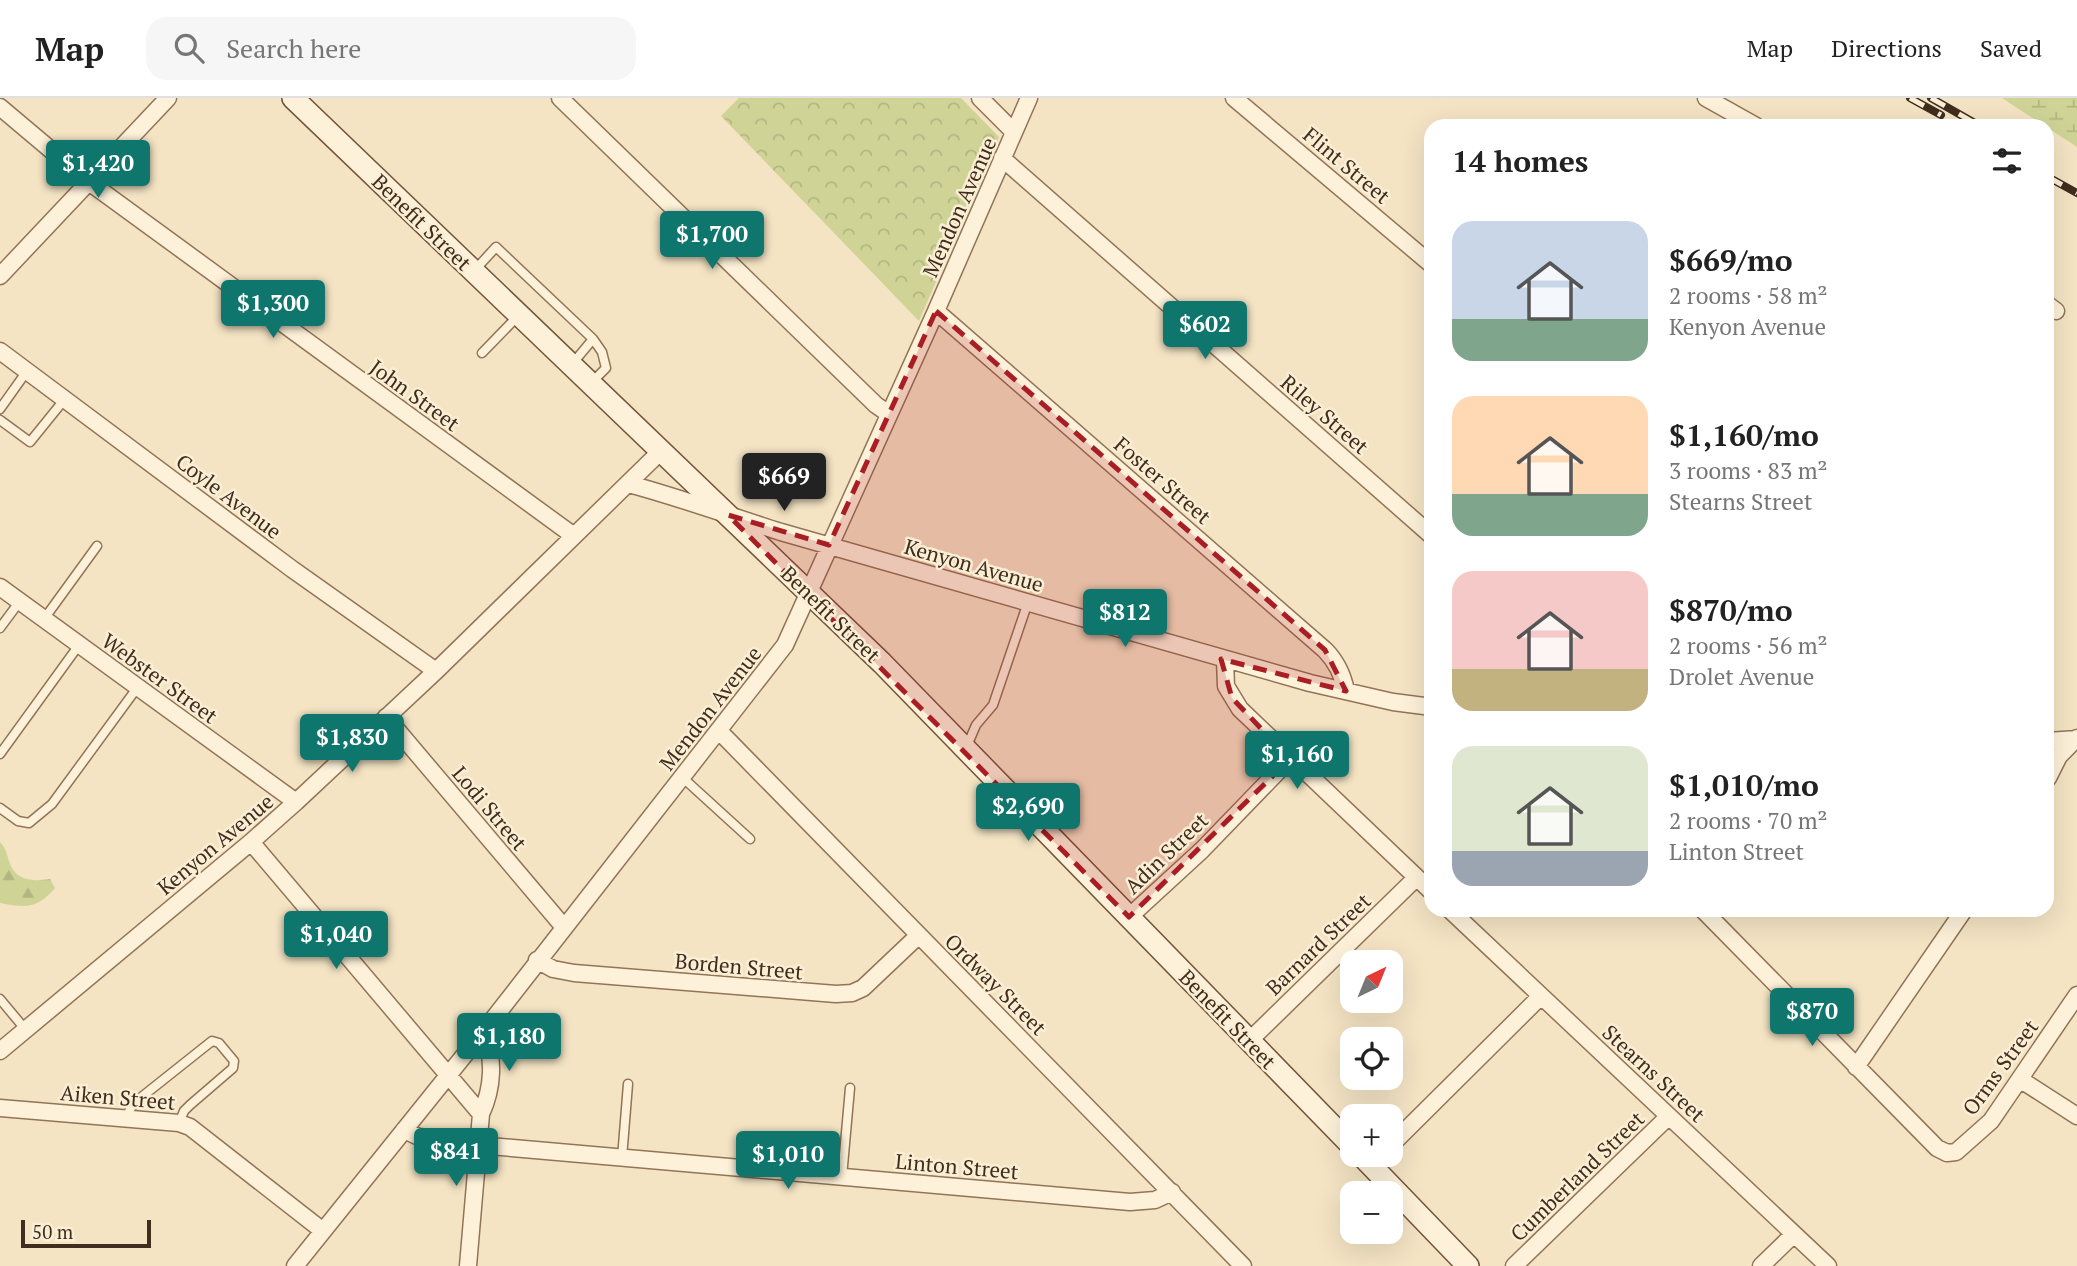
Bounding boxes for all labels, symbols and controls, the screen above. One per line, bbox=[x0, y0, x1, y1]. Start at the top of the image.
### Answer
search box bbox=[146, 17, 636, 80]
text: Map bbox=[35, 27, 104, 70]
icon: search bbox=[170, 29, 208, 67]
text: Search here bbox=[226, 31, 361, 65]
text: Map bbox=[1747, 32, 1793, 64]
text: Directions bbox=[1831, 32, 1942, 64]
text: Saved bbox=[1980, 32, 2042, 64]
street label: Flint Street bbox=[1298, 120, 1397, 210]
street label: Mendon Avenue bbox=[916, 133, 1002, 281]
pin: $1,420 bbox=[41, 140, 155, 200]
text: 14 homes bbox=[1452, 141, 1588, 181]
icon: filters bbox=[1988, 142, 2026, 180]
text: $1,420 bbox=[62, 147, 134, 178]
street label: Benefit Street bbox=[366, 167, 478, 277]
pin: $1,700 bbox=[655, 212, 769, 271]
text: $1,700 bbox=[676, 218, 748, 249]
text: $669/mo bbox=[1669, 240, 1793, 280]
icon: home bbox=[1508, 249, 1592, 333]
pin: $1,300 bbox=[216, 280, 330, 340]
text: 2 rooms · 58 m² bbox=[1669, 280, 1828, 311]
text: $1,300 bbox=[237, 287, 309, 318]
pin: $602 bbox=[1164, 302, 1246, 361]
text: $602 bbox=[1179, 308, 1231, 339]
text: Kenyon Avenue bbox=[1669, 311, 1826, 342]
street label: John Street bbox=[364, 353, 466, 437]
street label: Riley Street bbox=[1275, 368, 1375, 460]
text: $1,160/mo bbox=[1669, 415, 1819, 455]
icon: home bbox=[1508, 424, 1592, 508]
street label: Foster Street bbox=[1109, 430, 1218, 530]
street label: Coyle Avenue bbox=[171, 447, 287, 545]
pin: $669 bbox=[743, 454, 825, 513]
text: 3 rooms · 83 m² bbox=[1669, 455, 1828, 486]
text: $669 bbox=[758, 460, 810, 491]
text: Stearns Street bbox=[1669, 486, 1812, 517]
street label: Kenyon Avenue bbox=[901, 532, 1047, 598]
street label: Benefit Street bbox=[775, 559, 887, 669]
pin: $812 bbox=[1084, 589, 1166, 649]
text: $870/mo bbox=[1669, 590, 1793, 630]
text: $812 bbox=[1099, 596, 1151, 627]
icon: home bbox=[1508, 599, 1592, 683]
street label: Webster Street bbox=[96, 626, 224, 730]
text: 2 rooms · 56 m² bbox=[1669, 630, 1828, 661]
street label: Mendon Avenue bbox=[653, 640, 767, 776]
text: Drolet Avenue bbox=[1669, 661, 1814, 692]
pin: $1,830 bbox=[295, 714, 409, 774]
text: $1,830 bbox=[316, 721, 388, 752]
pin: $1,160 bbox=[1240, 732, 1354, 791]
text: $1,160 bbox=[1261, 738, 1333, 769]
street label: Lodi Street bbox=[446, 760, 534, 856]
text: $1,010/mo bbox=[1669, 765, 1819, 805]
icon: home bbox=[1508, 774, 1592, 858]
pin: $2,690 bbox=[971, 784, 1085, 843]
street label: Kenyon Avenue bbox=[151, 787, 279, 901]
text: $2,690 bbox=[992, 790, 1064, 821]
text: 2 rooms · 70 m² bbox=[1669, 805, 1828, 836]
street label: Adin Street bbox=[1118, 806, 1214, 900]
text: Linton Street bbox=[1669, 836, 1804, 867]
street label: Barnard Street bbox=[1260, 887, 1377, 1001]
pin: $1,040 bbox=[279, 912, 393, 971]
text: $1,040 bbox=[300, 918, 372, 949]
street label: Ordway Street bbox=[939, 927, 1053, 1041]
street label: Borden Street bbox=[674, 946, 804, 986]
north arrow bbox=[1340, 950, 1404, 1013]
map controls bbox=[1340, 950, 1403, 1244]
street label: Benefit Street bbox=[1173, 963, 1283, 1075]
pin: $870 bbox=[1771, 988, 1853, 1048]
text: $870 bbox=[1786, 995, 1838, 1026]
street label: Orms Street bbox=[1956, 1013, 2044, 1121]
pin: $1,180 bbox=[452, 1014, 566, 1073]
street label: Stearns Street bbox=[1597, 1018, 1712, 1128]
text: $1,180 bbox=[473, 1020, 545, 1051]
button: locate bbox=[1340, 1027, 1403, 1090]
street label: Aiken Street bbox=[59, 1078, 177, 1116]
button: + bbox=[1340, 1104, 1403, 1167]
street label: Cumberland Street bbox=[1504, 1105, 1650, 1247]
pin: $841 bbox=[415, 1128, 497, 1188]
pin: $1,010 bbox=[731, 1132, 845, 1191]
text: $841 bbox=[430, 1135, 482, 1166]
text: $1,010 bbox=[752, 1138, 824, 1169]
street label: Linton Street bbox=[894, 1147, 1020, 1185]
button: − bbox=[1340, 1181, 1403, 1244]
scale bar bbox=[21, 1217, 150, 1249]
text: 50 m bbox=[32, 1219, 73, 1244]

